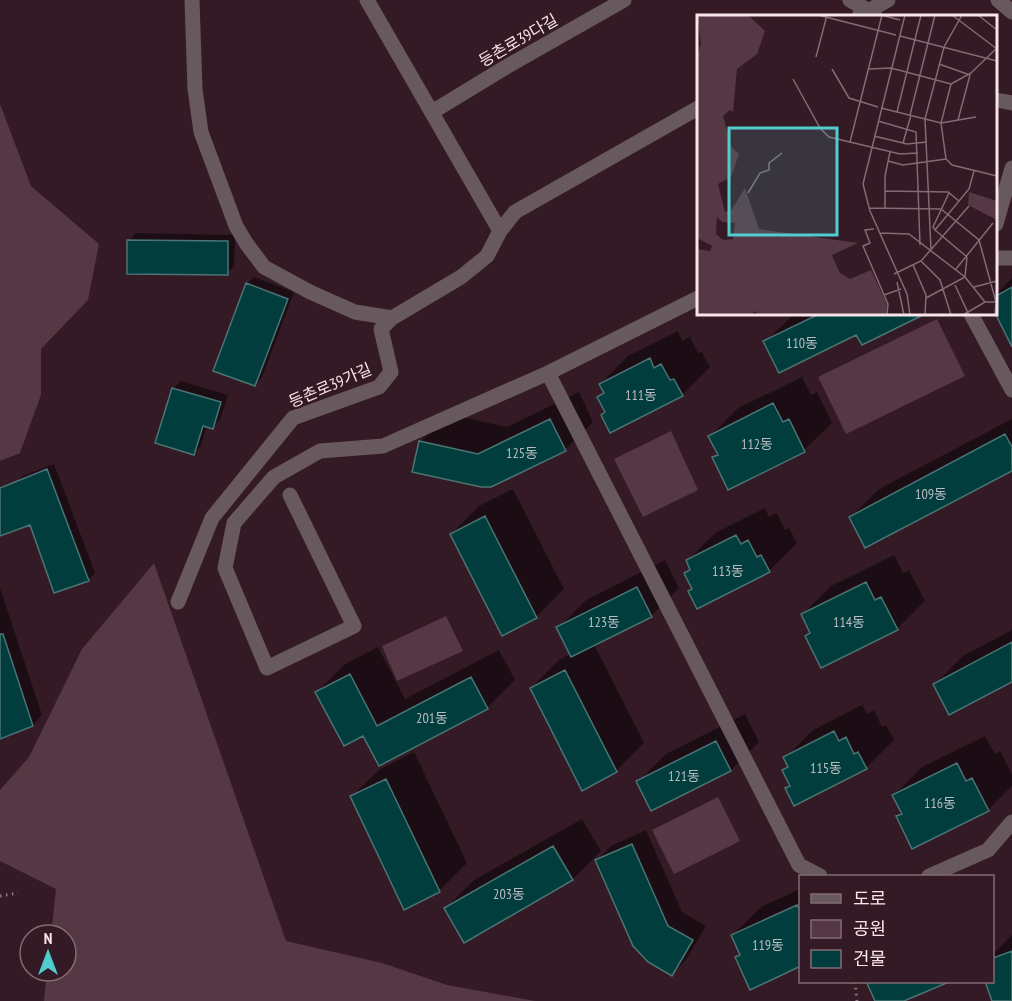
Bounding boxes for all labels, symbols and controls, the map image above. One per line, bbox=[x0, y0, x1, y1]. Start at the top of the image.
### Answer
street label: 등촌로39다길 bbox=[475, 9, 561, 71]
inset map bbox=[697, 15, 997, 315]
house number: 110동 bbox=[786, 334, 818, 352]
street label: 등촌로39가길 bbox=[286, 359, 374, 411]
house number: 111동 bbox=[625, 386, 657, 404]
house number: 112동 bbox=[741, 435, 773, 453]
house number: 125동 bbox=[506, 444, 538, 462]
house number: 109동 bbox=[915, 485, 947, 503]
house number: 113동 bbox=[712, 562, 744, 580]
house number: 123동 bbox=[588, 613, 620, 631]
house number: 114동 bbox=[833, 613, 865, 631]
house number: 201동 bbox=[416, 709, 448, 727]
house number: 115동 bbox=[810, 759, 842, 777]
house number: 121동 bbox=[668, 767, 700, 785]
house number: 116동 bbox=[924, 794, 956, 812]
legend bbox=[799, 875, 994, 983]
house number: 203동 bbox=[493, 885, 525, 903]
text: 도로 bbox=[853, 887, 886, 910]
text: 공원 bbox=[853, 917, 886, 940]
north arrow bbox=[18, 923, 78, 983]
text: N bbox=[44, 928, 52, 948]
house number: 119동 bbox=[752, 936, 784, 954]
text: 건물 bbox=[853, 947, 886, 970]

